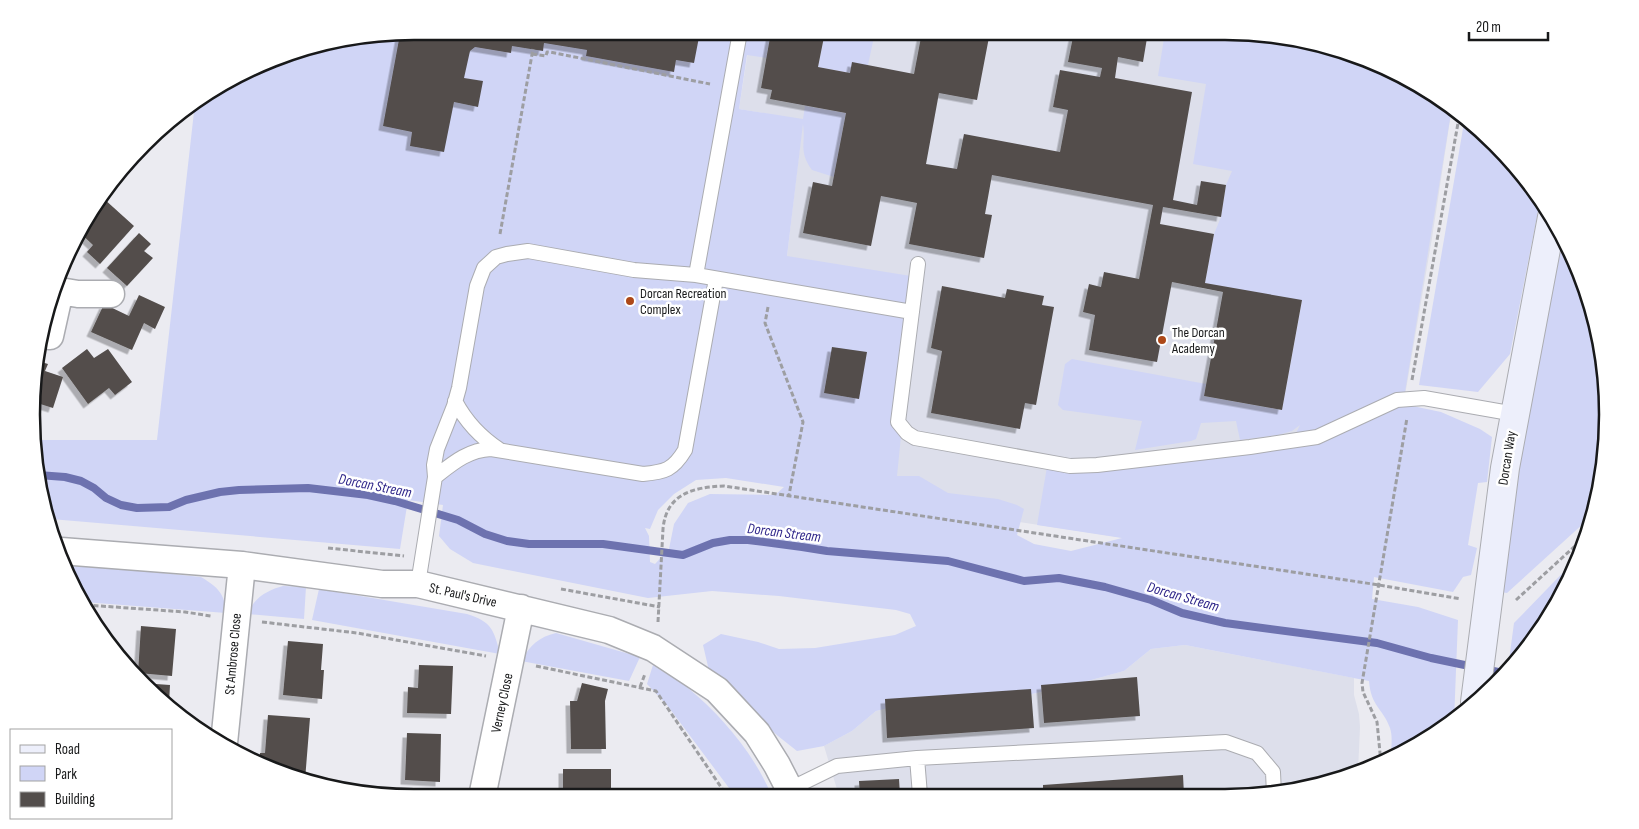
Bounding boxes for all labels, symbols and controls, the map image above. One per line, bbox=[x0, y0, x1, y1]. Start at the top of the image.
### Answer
scale bar bbox=[1469, 10, 1548, 42]
text: 20 m bbox=[1476, 18, 1501, 37]
place label: Dorcan Recreation Complex bbox=[640, 285, 726, 318]
marker: Dorcan Recreation Complex bbox=[624, 295, 636, 307]
place label: The Dorcan Academy bbox=[1171, 324, 1225, 357]
marker: The Dorcan Academy bbox=[1156, 334, 1168, 346]
street label: Dorcan Way bbox=[1494, 429, 1520, 486]
water label: Dorcan Stream bbox=[337, 470, 414, 502]
water label: Dorcan Stream bbox=[746, 519, 822, 547]
water label: Dorcan Stream bbox=[1145, 578, 1222, 616]
street label: St. Paul's Drive bbox=[428, 579, 498, 611]
street label: St Ambrose Close bbox=[221, 612, 245, 696]
street label: Verney Close bbox=[487, 672, 517, 734]
legend bbox=[10, 729, 172, 819]
text: Road bbox=[55, 740, 80, 759]
text: Park bbox=[55, 765, 77, 784]
text: Building bbox=[55, 790, 95, 809]

